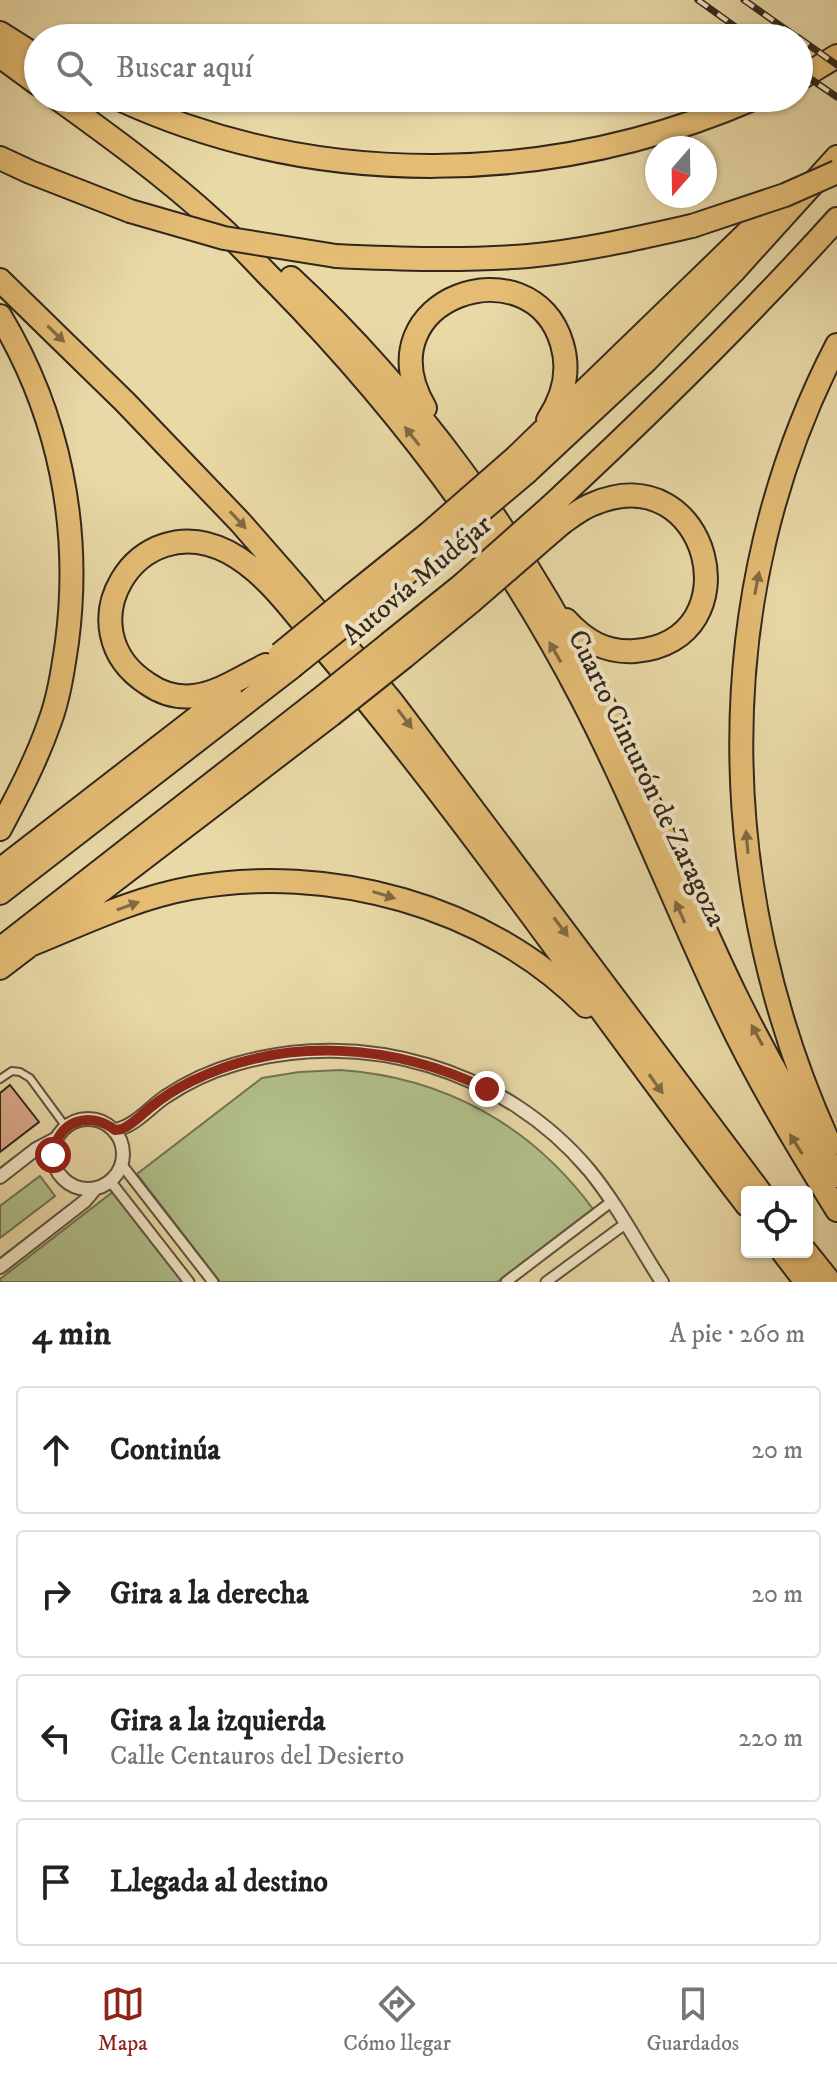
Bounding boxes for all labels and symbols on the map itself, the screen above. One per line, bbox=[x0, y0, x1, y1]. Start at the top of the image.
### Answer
north arrow bbox=[645, 136, 717, 208]
one-way arrow bbox=[46, 325, 65, 343]
one-way arrow bbox=[404, 426, 420, 446]
street label: Autovía Mudéjar bbox=[335, 507, 499, 653]
one-way arrow bbox=[229, 510, 247, 529]
one-way arrow bbox=[752, 570, 764, 595]
street label: Cuarto Cinturón de Zaragoza bbox=[560, 624, 734, 932]
one-way arrow bbox=[549, 641, 563, 663]
one-way arrow bbox=[397, 709, 413, 729]
one-way arrow bbox=[740, 829, 753, 854]
one-way arrow bbox=[372, 889, 396, 902]
one-way arrow bbox=[116, 899, 140, 912]
one-way arrow bbox=[673, 900, 687, 923]
one-way arrow bbox=[553, 917, 569, 937]
one-way arrow bbox=[750, 1024, 764, 1047]
route end bbox=[469, 1071, 505, 1107]
one-way arrow bbox=[648, 1073, 664, 1095]
one-way arrow bbox=[789, 1133, 803, 1155]
route start bbox=[35, 1137, 71, 1173]

